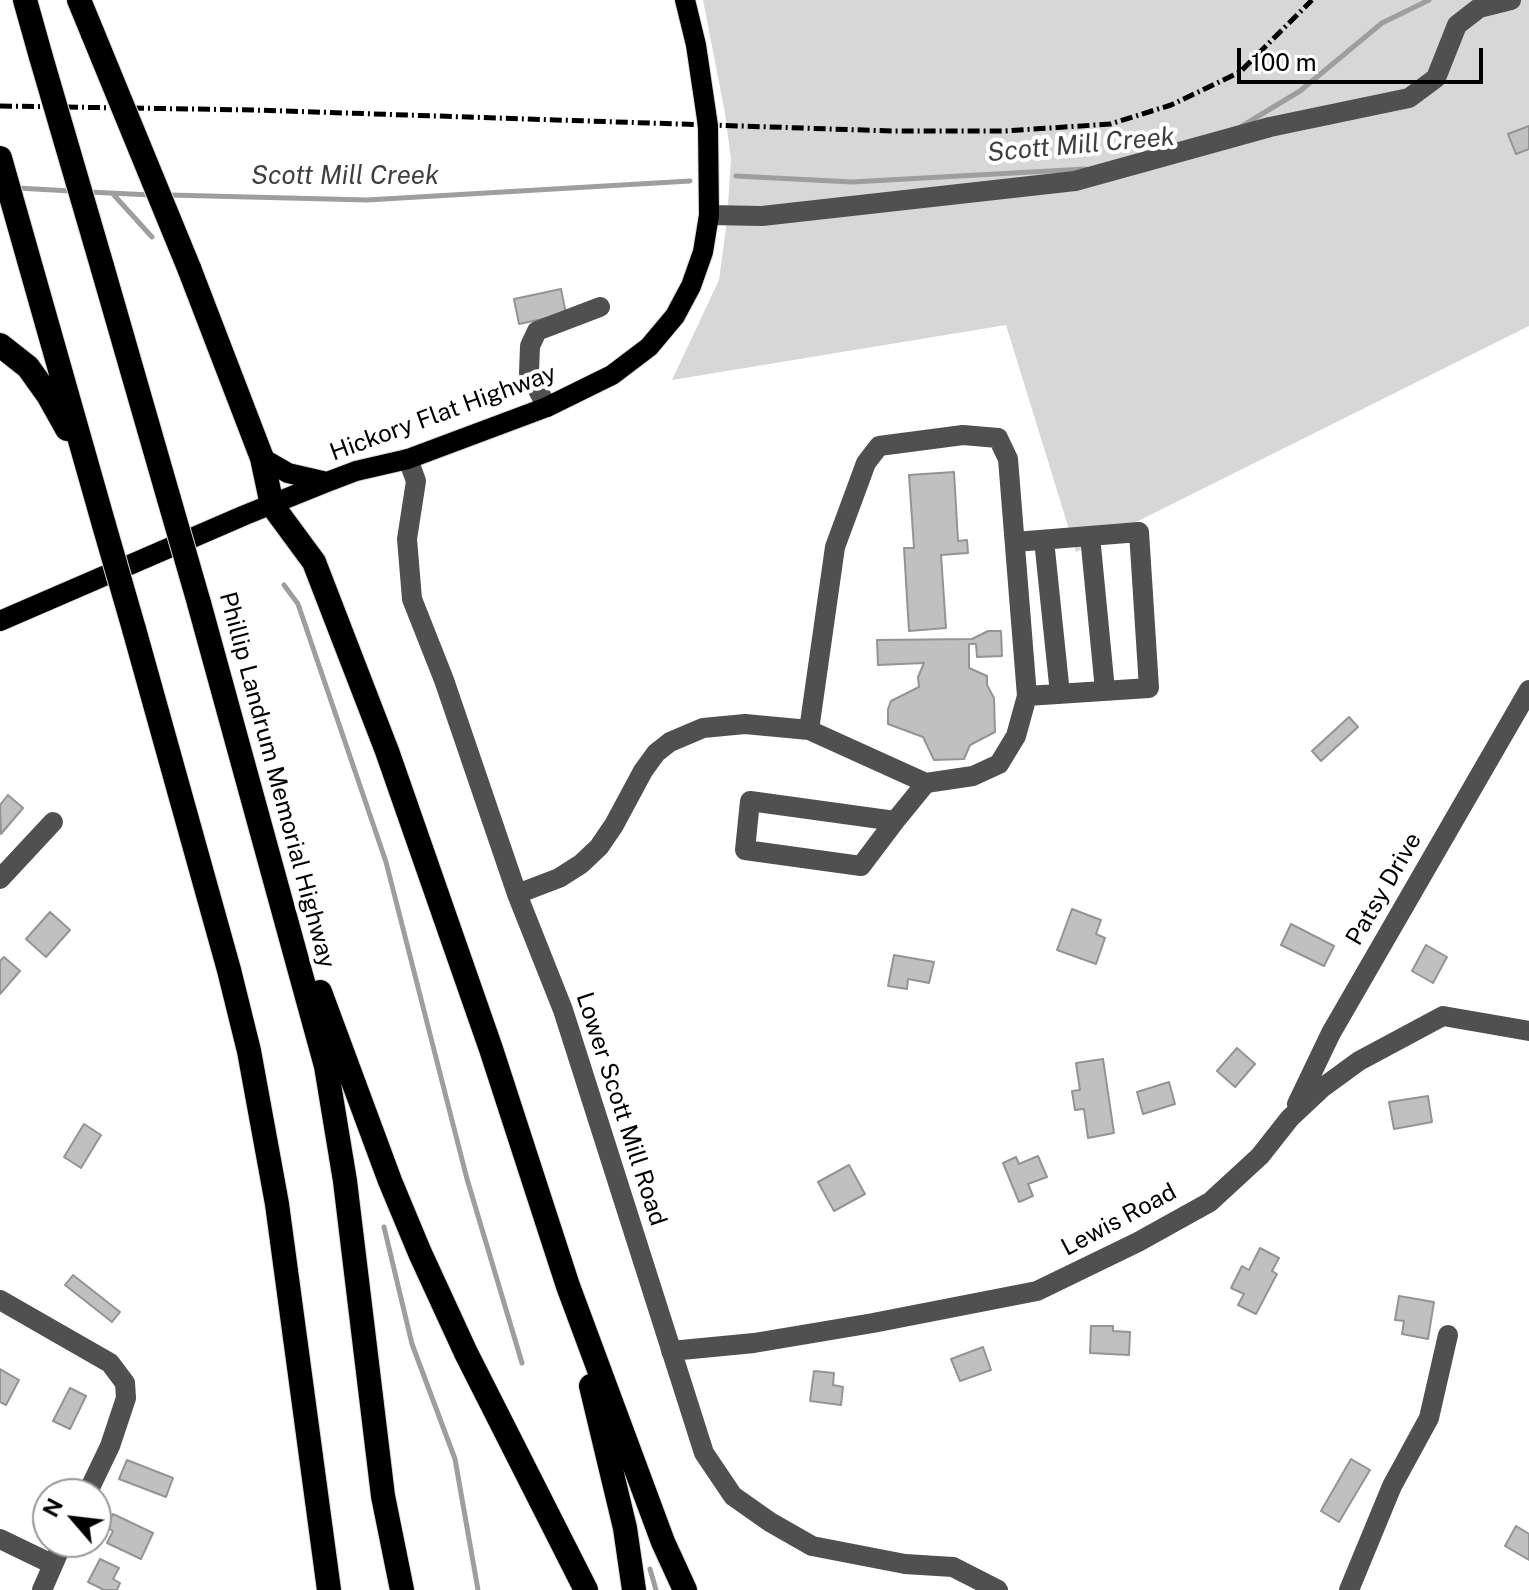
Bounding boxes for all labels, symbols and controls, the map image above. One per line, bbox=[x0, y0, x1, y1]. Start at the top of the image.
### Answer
scale bar bbox=[1241, 32, 1487, 82]
text: 100 m bbox=[1251, 48, 1317, 76]
water label: Scott Mill Creek bbox=[986, 121, 1176, 169]
water label: Scott Mill Creek bbox=[251, 160, 439, 192]
street label: Hickory Flat Highway bbox=[326, 359, 560, 467]
street label: Phillip Landrum Memorial Highway bbox=[213, 589, 341, 971]
street label: Patsy Drive bbox=[1340, 828, 1428, 950]
street label: Lower Scott Mill Road bbox=[570, 989, 672, 1229]
street label: Lewis Road bbox=[1056, 1178, 1182, 1262]
north arrow bbox=[32, 1478, 112, 1558]
text: N bbox=[37, 1494, 68, 1521]

